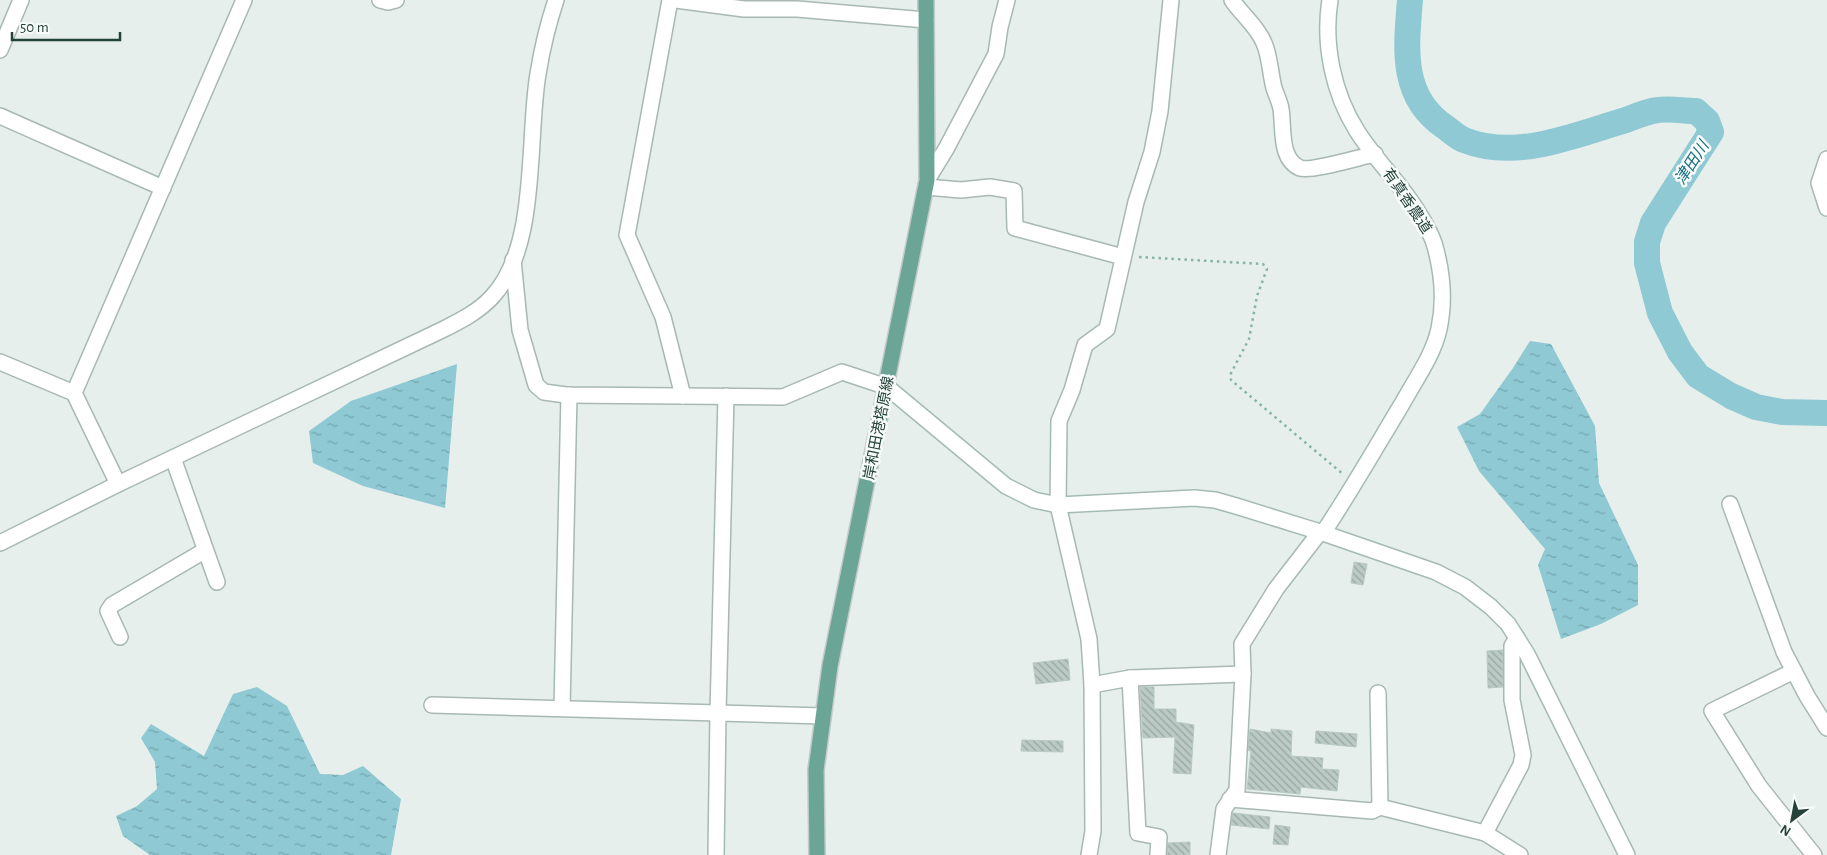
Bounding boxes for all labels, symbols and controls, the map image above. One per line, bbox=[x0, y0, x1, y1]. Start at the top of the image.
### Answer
scale bar bbox=[12, 10, 120, 42]
text: 50 m bbox=[20, 20, 49, 35]
water label: 津田川 bbox=[1671, 136, 1713, 187]
street label: 有真香農道 bbox=[1380, 165, 1435, 236]
street label: 岸和田港塔原線 bbox=[861, 375, 896, 481]
north arrow bbox=[1767, 795, 1817, 845]
text: N bbox=[1778, 822, 1793, 839]

